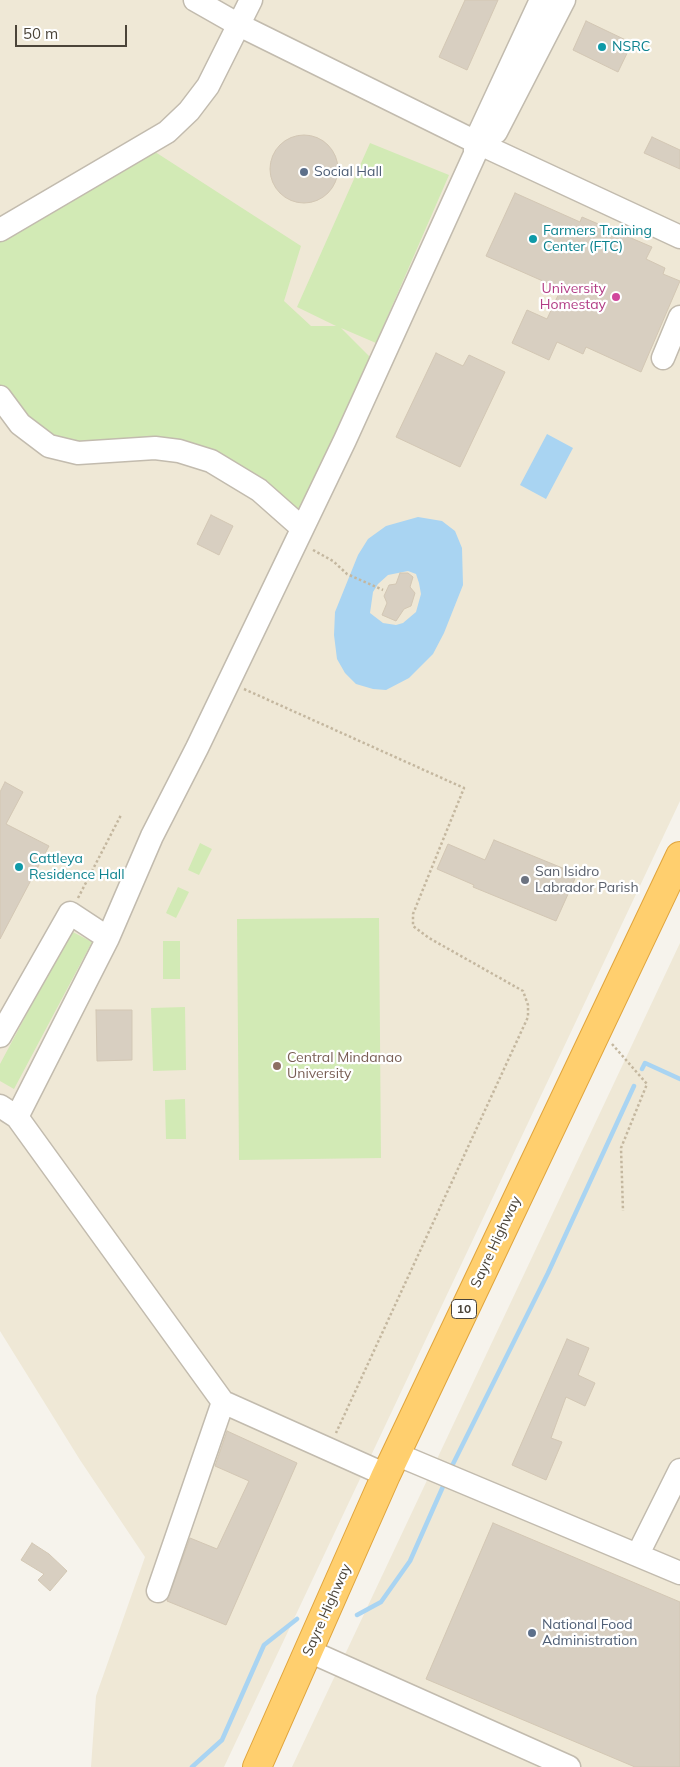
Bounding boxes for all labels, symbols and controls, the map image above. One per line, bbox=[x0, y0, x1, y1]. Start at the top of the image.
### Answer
scale bar bbox=[18, 15, 130, 47]
text: 50 m bbox=[23, 24, 58, 43]
place label: NSRC bbox=[612, 39, 650, 55]
marker: NSRC bbox=[596, 41, 608, 53]
place label: Social Hall bbox=[314, 164, 382, 180]
marker: Social Hall bbox=[298, 166, 310, 178]
place label: Farmers Training Center (FTC) bbox=[543, 223, 652, 256]
marker: Farmers Training Center (FTC) bbox=[527, 233, 539, 245]
place label: University Homestay bbox=[540, 281, 606, 314]
marker: University Homestay bbox=[610, 291, 622, 303]
place label: Cattleya Residence Hall bbox=[29, 851, 124, 884]
marker: Cattleya Residence Hall bbox=[13, 861, 25, 873]
place label: San Isidro Labrador Parish bbox=[535, 864, 639, 896]
marker: San Isidro Labrador Parish bbox=[519, 874, 531, 886]
place label: Central Mindanao University bbox=[287, 1050, 402, 1082]
marker: Central Mindanao University bbox=[271, 1060, 283, 1072]
street label: Sayre Highway bbox=[467, 1194, 525, 1290]
road number: 10 bbox=[452, 1300, 476, 1318]
street label: Sayre Highway bbox=[299, 1561, 355, 1659]
place label: National Food Administration bbox=[542, 1617, 637, 1650]
marker: National Food Administration bbox=[526, 1627, 538, 1639]

